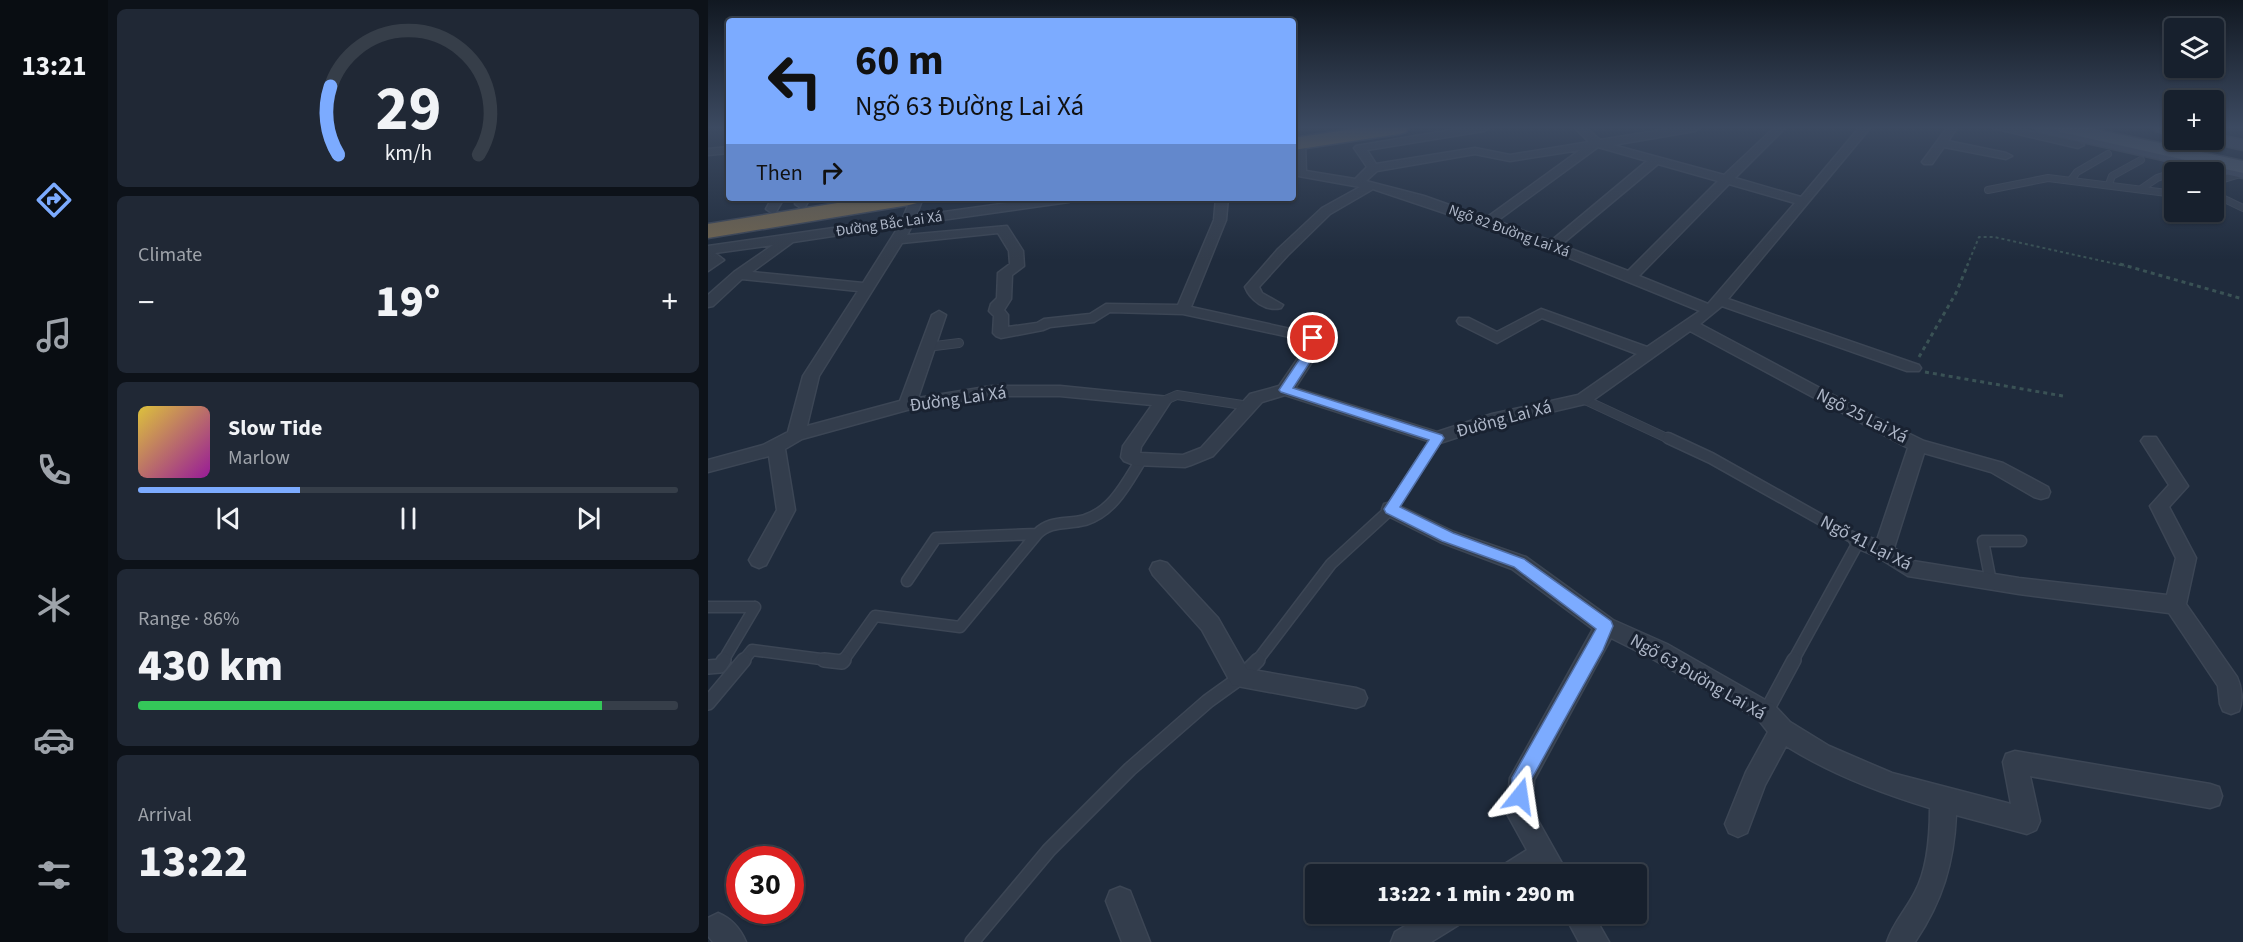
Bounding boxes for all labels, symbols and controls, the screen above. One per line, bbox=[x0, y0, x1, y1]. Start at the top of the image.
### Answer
map controls bbox=[2164, 18, 2224, 222]
button: layers bbox=[2164, 18, 2224, 78]
text: 60 m bbox=[855, 31, 944, 91]
icon: left bbox=[756, 42, 834, 120]
text: 13:21 bbox=[21, 47, 87, 86]
text: 29 bbox=[375, 65, 441, 154]
text: Ngõ 63 Đường Lai Xá bbox=[855, 87, 1084, 126]
button: + bbox=[2164, 90, 2224, 150]
text: km/h bbox=[384, 138, 432, 169]
icon: right bbox=[815, 156, 848, 189]
text: Then bbox=[756, 157, 803, 189]
button: − bbox=[2164, 162, 2224, 222]
icon: directions bbox=[33, 179, 75, 221]
street label: Ngõ 82 Đường Lai Xá bbox=[1446, 199, 1572, 263]
street label: Đường Bắc Lai Xá bbox=[834, 206, 944, 242]
text: Climate bbox=[138, 241, 202, 269]
text: 19° bbox=[376, 270, 440, 334]
text: − bbox=[138, 279, 154, 326]
text: + bbox=[662, 279, 678, 326]
pin bbox=[1287, 312, 1338, 363]
icon: music bbox=[33, 314, 75, 356]
icon: arrive bbox=[1296, 321, 1329, 354]
street label: Đường Lai Xá bbox=[908, 380, 1008, 418]
street label: Ngõ 25 Lai Xá bbox=[1812, 382, 1912, 450]
street label: Đường Lai Xá bbox=[1454, 394, 1554, 444]
text: Slow Tide bbox=[228, 412, 322, 444]
text: Marlow bbox=[228, 444, 290, 472]
icon: phone bbox=[33, 449, 75, 491]
icon: previous bbox=[212, 502, 245, 535]
icon: pause bbox=[392, 502, 425, 535]
icon: next bbox=[572, 502, 605, 535]
street label: Ngõ 41 Lại Xá bbox=[1816, 509, 1916, 577]
icon: climate bbox=[33, 584, 75, 626]
text: Range · 86% bbox=[138, 605, 239, 633]
street label: Ngõ 63 Đường Lai Xá bbox=[1626, 628, 1770, 726]
text: 430 km bbox=[138, 634, 283, 698]
icon: car bbox=[33, 719, 75, 761]
position arrow bbox=[1488, 764, 1552, 828]
text: Arrival bbox=[138, 801, 192, 829]
text: 13:22 bbox=[138, 830, 248, 894]
speed limit sign: 30 bbox=[726, 846, 804, 924]
icon: filters bbox=[33, 854, 75, 896]
text: 13:22 · 1 min · 290 m bbox=[1377, 878, 1575, 910]

